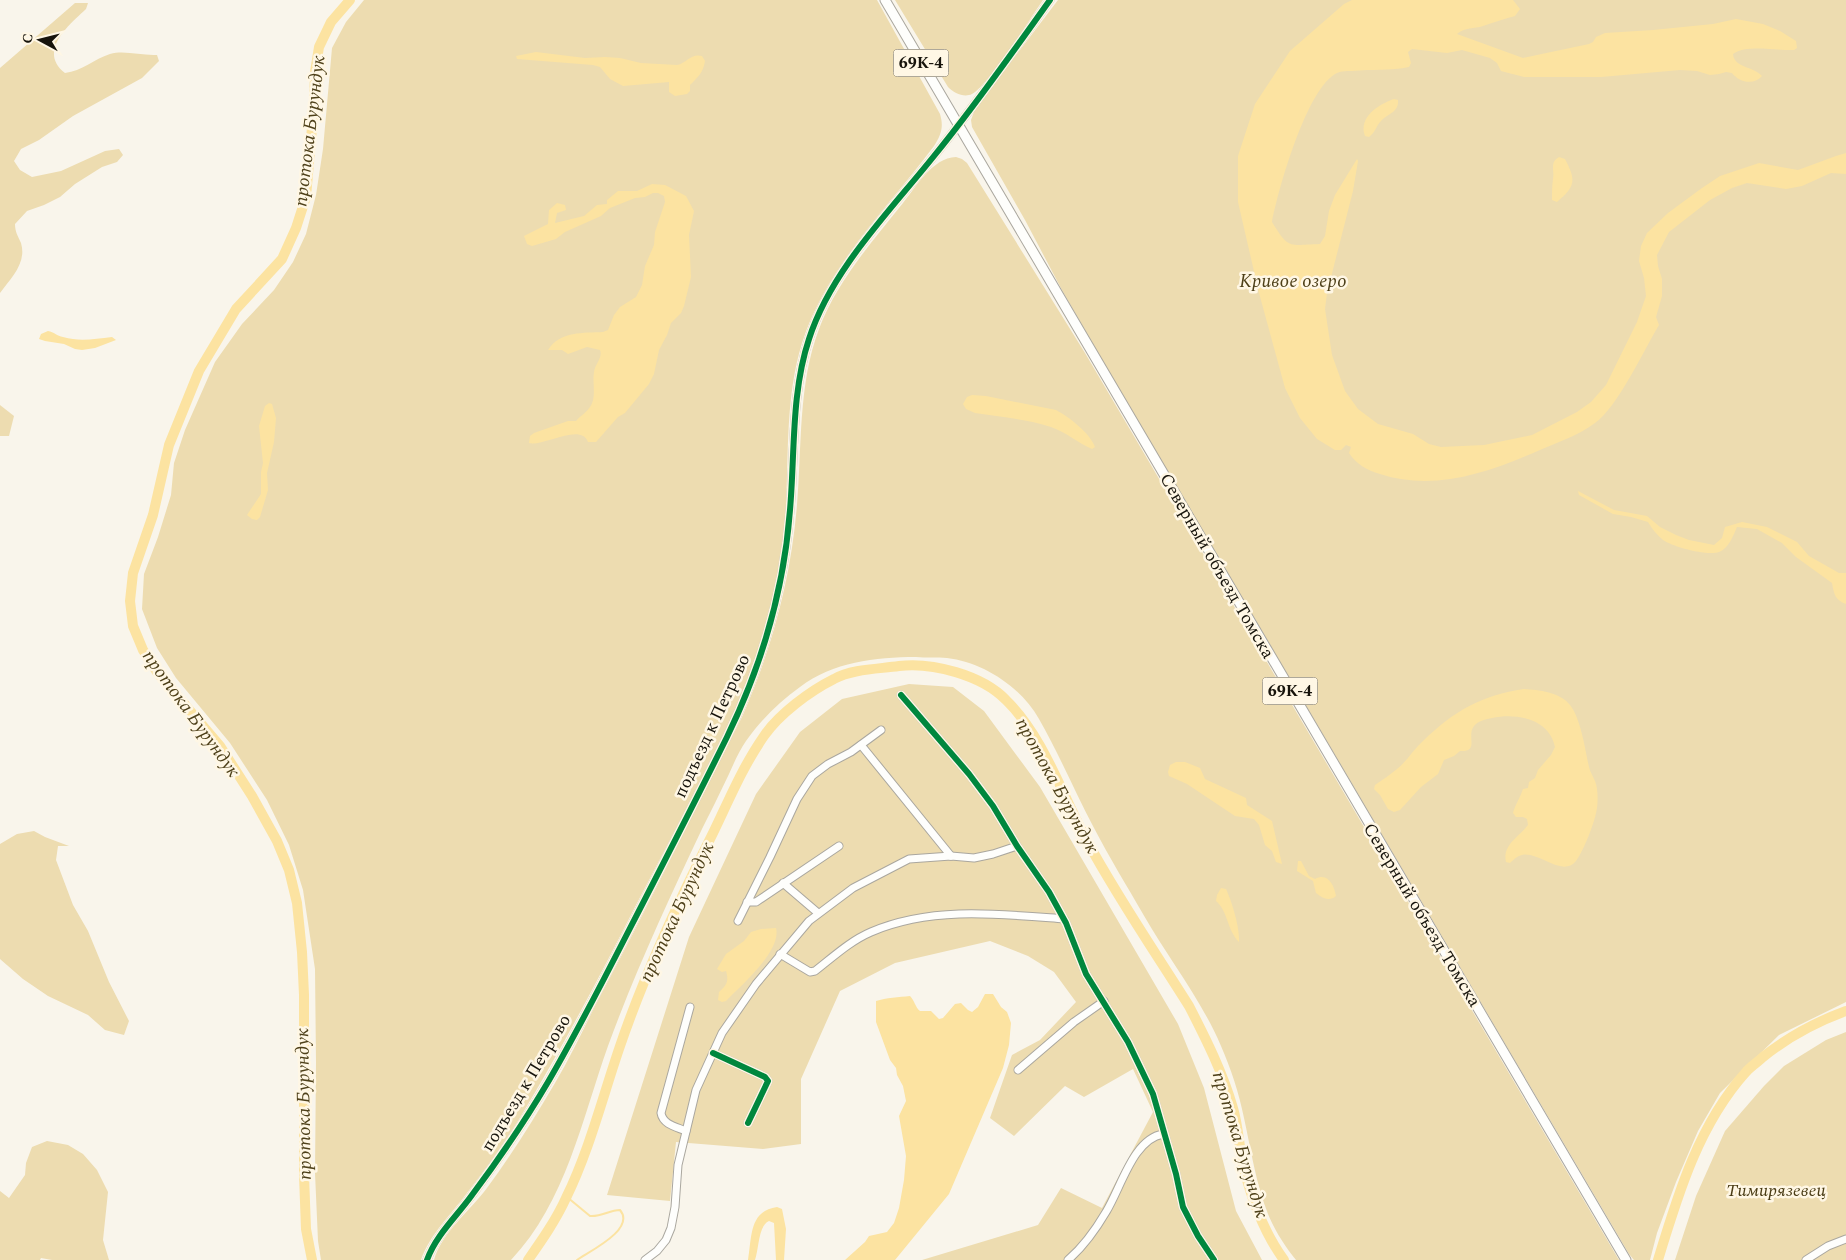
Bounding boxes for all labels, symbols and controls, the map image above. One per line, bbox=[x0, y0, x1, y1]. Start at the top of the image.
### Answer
north arrow bbox=[15, 15, 65, 65]
text: С bbox=[17, 32, 39, 45]
road number: 69К-4 bbox=[894, 49, 948, 76]
water label: протока Бурундук bbox=[286, 54, 334, 208]
water label: Кривое озеро bbox=[1239, 267, 1347, 296]
street label: Северный объезд Томска bbox=[1153, 468, 1281, 664]
water label: протока Бурундук bbox=[135, 644, 247, 784]
street label: подъезд к Петрово bbox=[667, 650, 757, 802]
road number: 69К-4 bbox=[1262, 678, 1318, 704]
water label: протока Бурундук bbox=[1008, 713, 1106, 859]
street label: Северный объезд Томска bbox=[1356, 818, 1488, 1012]
water label: протока Бурундук bbox=[632, 837, 722, 987]
street label: подъезд к Петрово bbox=[474, 1009, 578, 1157]
water label: протока Бурундук bbox=[288, 1028, 320, 1180]
water label: протока Бурундук bbox=[1204, 1068, 1276, 1222]
park label: Тимирязевец bbox=[1726, 1177, 1826, 1204]

